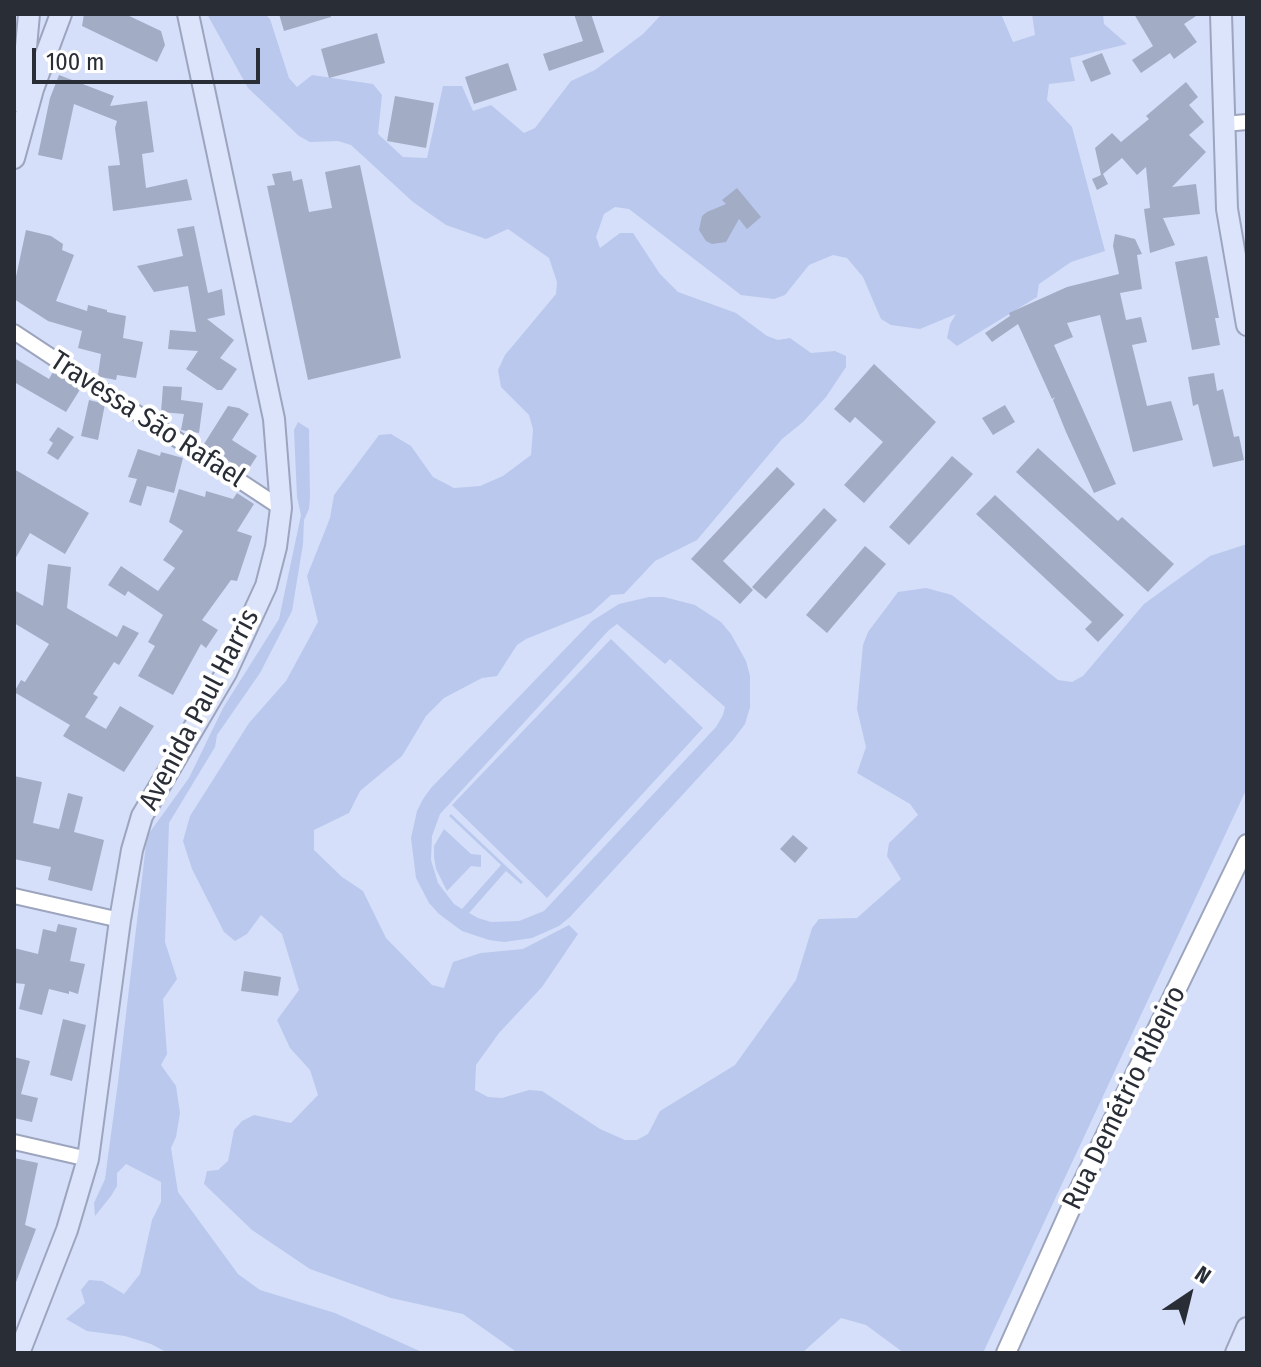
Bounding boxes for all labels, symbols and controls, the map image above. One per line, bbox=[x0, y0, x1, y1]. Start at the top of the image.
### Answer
scale bar bbox=[36, 32, 264, 82]
text: 100 m bbox=[46, 48, 104, 76]
street label: Travessa São Rafael bbox=[44, 345, 250, 495]
street label: Avenida Paul Harris bbox=[133, 604, 267, 816]
street label: Rua Demétrio Ribeiro bbox=[1056, 981, 1194, 1215]
north arrow bbox=[1149, 1255, 1229, 1335]
text: N bbox=[1190, 1260, 1216, 1290]

